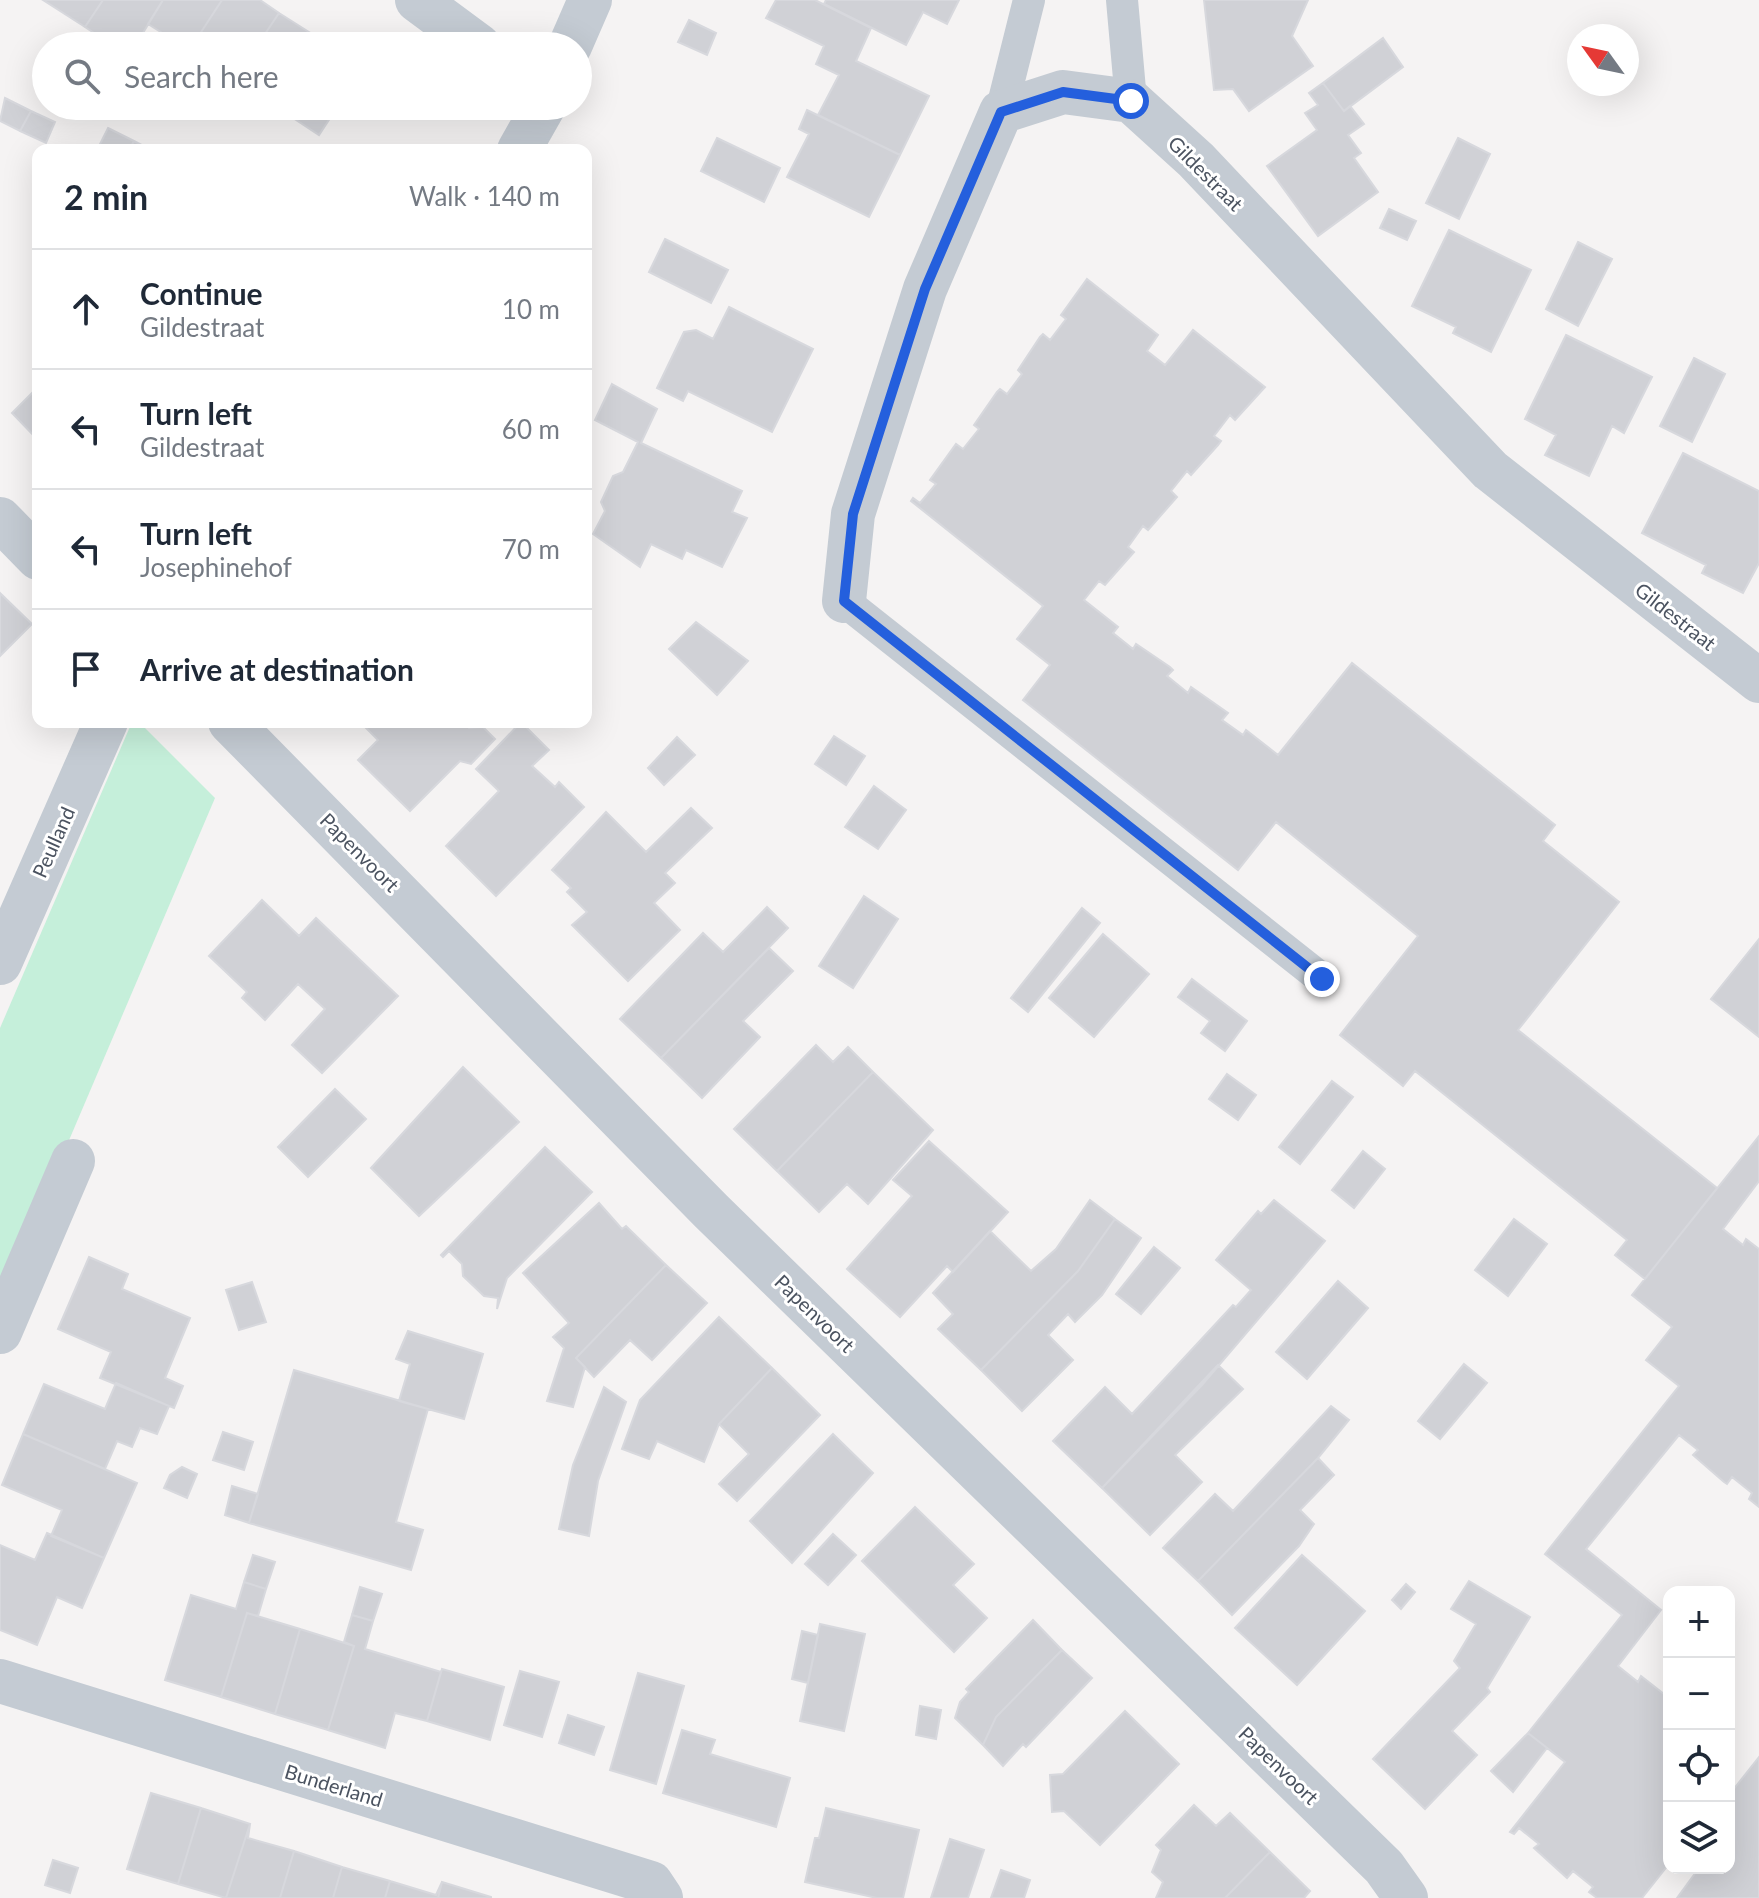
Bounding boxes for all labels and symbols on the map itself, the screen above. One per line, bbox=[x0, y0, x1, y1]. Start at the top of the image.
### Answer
north arrow bbox=[1567, 24, 1639, 96]
route start bbox=[1113, 83, 1149, 119]
street label: Gildestraat bbox=[1164, 131, 1248, 215]
street label: Gildestraat bbox=[1631, 577, 1721, 655]
street label: Peulland bbox=[27, 803, 79, 881]
street label: Papenvoort bbox=[316, 808, 404, 896]
route end bbox=[1304, 961, 1340, 997]
street label: Papenvoort bbox=[770, 1269, 860, 1357]
street label: Papenvoort bbox=[1234, 1721, 1324, 1809]
street label: Bunderland bbox=[282, 1759, 386, 1811]

